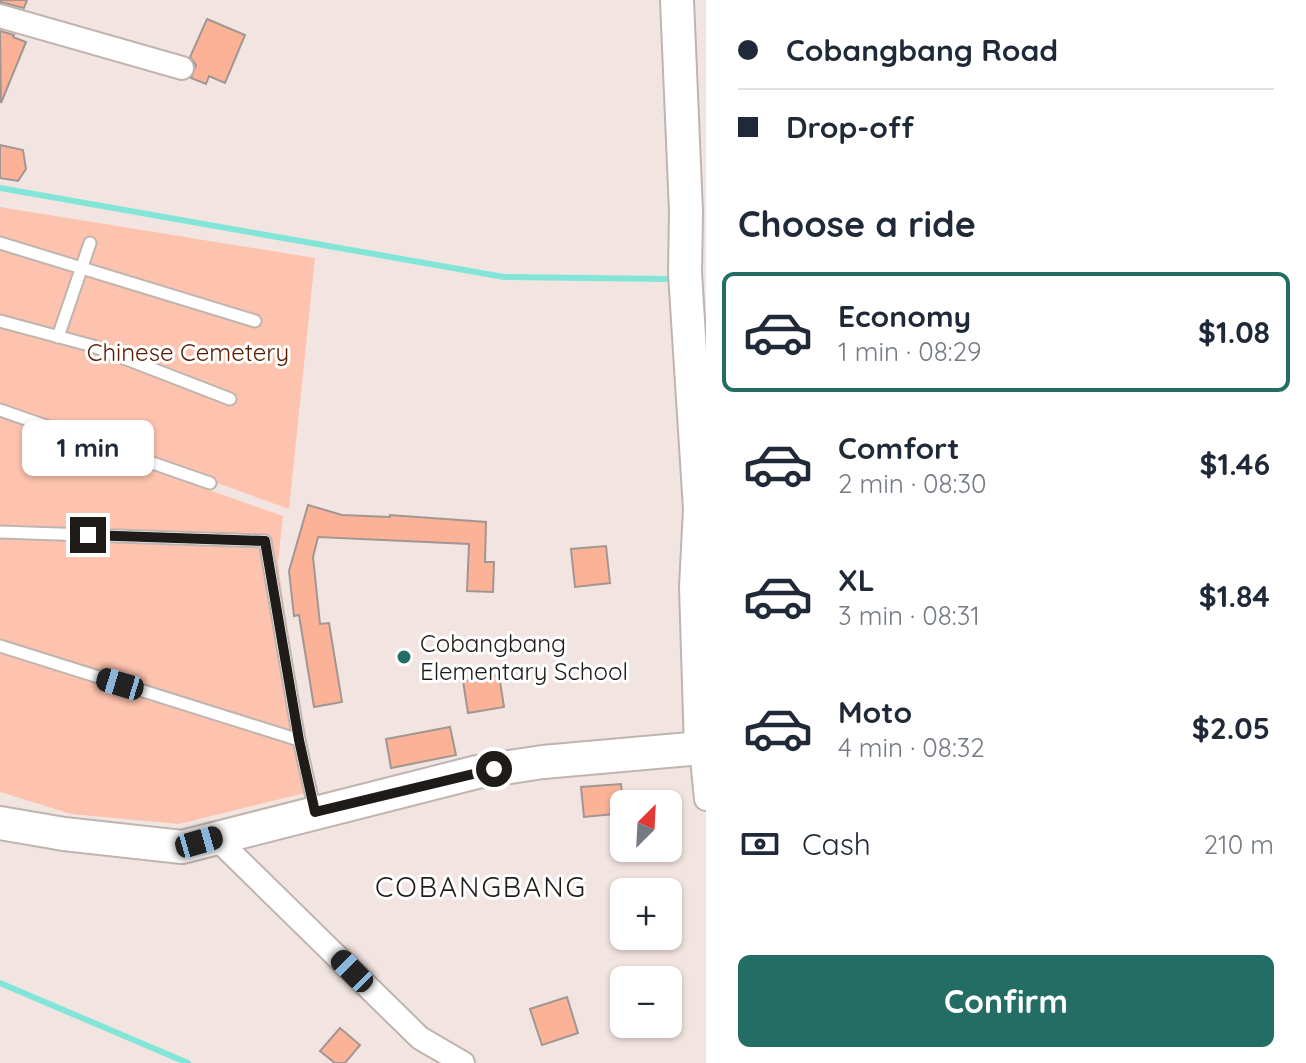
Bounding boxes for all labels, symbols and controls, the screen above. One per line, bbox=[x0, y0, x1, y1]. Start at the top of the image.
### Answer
text: Cobangbang Road bbox=[786, 31, 1058, 69]
text: Drop-off bbox=[786, 108, 914, 146]
text: Choose a ride bbox=[738, 201, 976, 246]
icon: car bbox=[742, 296, 814, 368]
text: Economy bbox=[838, 297, 971, 335]
text: $1.08 bbox=[1198, 313, 1270, 351]
text: 1 min · 08:29 bbox=[838, 335, 982, 368]
park label: Chinese Cemetery bbox=[87, 337, 289, 367]
callout: 1 min bbox=[22, 419, 154, 475]
icon: car bbox=[742, 428, 814, 500]
text: Comfort bbox=[838, 429, 959, 467]
text: 1 min bbox=[57, 431, 120, 464]
text: $1.46 bbox=[1200, 445, 1270, 483]
text: 2 min · 08:30 bbox=[838, 467, 987, 500]
route end bbox=[70, 517, 106, 553]
icon: car bbox=[742, 560, 814, 632]
text: XL bbox=[838, 561, 875, 599]
text: $1.84 bbox=[1199, 577, 1270, 615]
text: 3 min · 08:31 bbox=[838, 599, 980, 632]
place label: Cobangbang Elementary School bbox=[420, 628, 628, 686]
marker: Cobangbang Elementary School bbox=[395, 648, 413, 666]
car bbox=[94, 666, 146, 702]
icon: car bbox=[742, 692, 814, 764]
text: Moto bbox=[838, 693, 912, 731]
text: $2.05 bbox=[1192, 709, 1270, 747]
text: 4 min · 08:32 bbox=[838, 731, 985, 764]
route start bbox=[476, 751, 512, 787]
north arrow bbox=[610, 790, 682, 862]
map controls bbox=[610, 790, 682, 1038]
icon: cash bbox=[738, 822, 782, 866]
car bbox=[173, 824, 225, 860]
text: Cash bbox=[802, 825, 871, 863]
text: 210 m bbox=[1204, 828, 1274, 861]
district label: COBANGBANG bbox=[375, 869, 587, 904]
button: + bbox=[610, 878, 682, 950]
car bbox=[327, 946, 377, 996]
button: Confirm bbox=[738, 955, 1274, 1047]
button: − bbox=[610, 966, 682, 1038]

